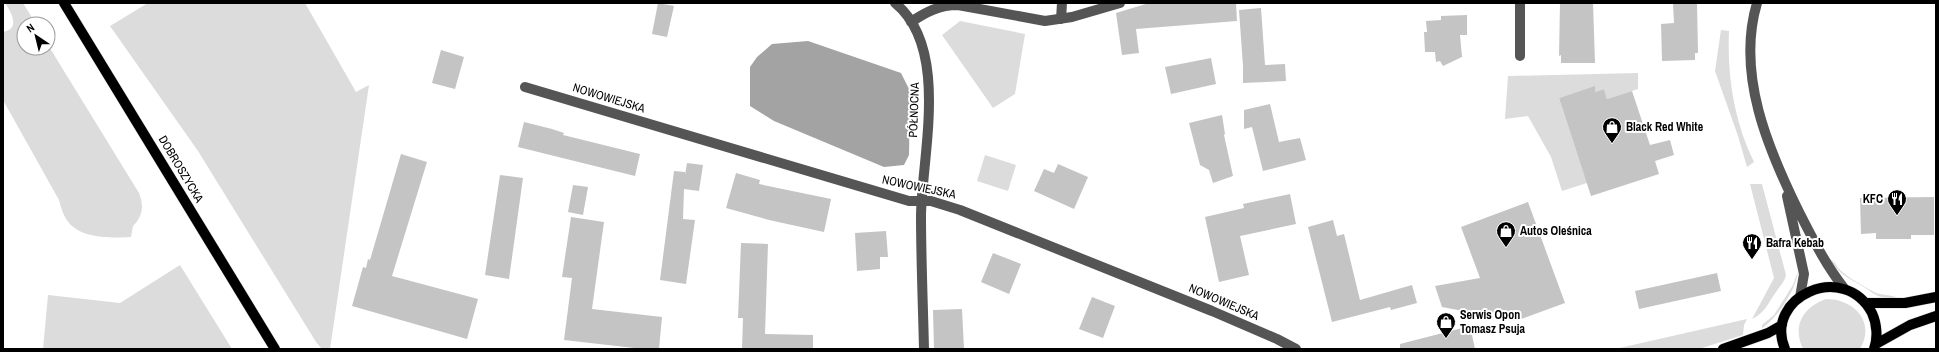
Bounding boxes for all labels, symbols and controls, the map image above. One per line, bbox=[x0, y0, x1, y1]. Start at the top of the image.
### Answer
north arrow bbox=[16, 16, 56, 56]
text: N bbox=[24, 20, 37, 35]
street label: NOWOWIEJSKA bbox=[571, 79, 648, 117]
street label: PÓŁNOCNA bbox=[905, 82, 923, 138]
shop icon: Black Red White bbox=[1601, 116, 1623, 144]
place label: Black Red White bbox=[1626, 119, 1704, 135]
street label: DOBROSZYCKA bbox=[155, 133, 208, 206]
street label: NOWOWIEJSKA bbox=[881, 171, 958, 203]
restaurant icon: KFC bbox=[1886, 188, 1908, 216]
place label: KFC bbox=[1863, 191, 1883, 207]
shop icon: Autos Oleśnica bbox=[1495, 220, 1517, 248]
place label: Autos Oleśnica bbox=[1520, 223, 1592, 239]
restaurant icon: Bafra Kebab bbox=[1741, 232, 1763, 260]
place label: Bafra Kebab bbox=[1766, 235, 1824, 251]
street label: NOWOWIEJSKA bbox=[1186, 280, 1262, 324]
place label: Serwis Opon Tomasz Psuja bbox=[1460, 307, 1525, 337]
shop icon: Serwis Opon Tomasz Psuja bbox=[1435, 311, 1457, 339]

